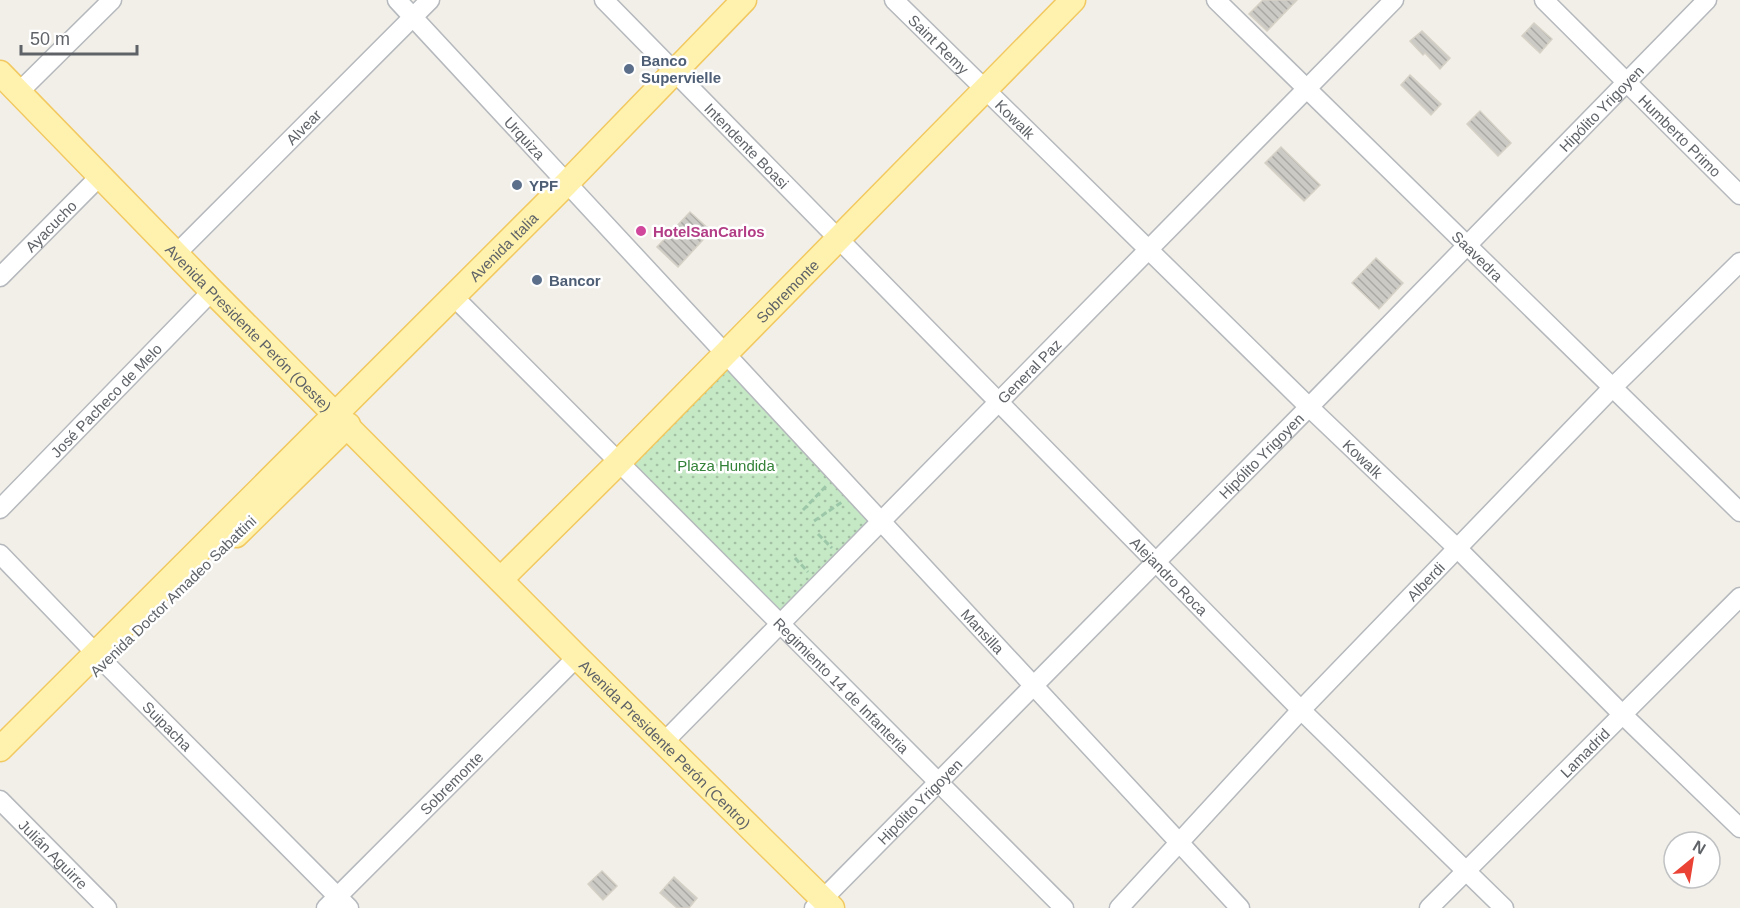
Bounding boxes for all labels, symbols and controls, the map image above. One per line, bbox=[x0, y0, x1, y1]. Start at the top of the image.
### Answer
street label: Saint Remy bbox=[905, 11, 973, 78]
scale bar bbox=[21, 18, 136, 56]
text: 50 m bbox=[30, 29, 70, 49]
place label: Banco Supervielle bbox=[641, 52, 721, 86]
marker: Banco Supervielle bbox=[622, 62, 636, 76]
street label: Hipólito Yrigoyen bbox=[1555, 62, 1647, 155]
street label: Humberto Primo bbox=[1635, 91, 1725, 180]
street label: Kowalk bbox=[992, 96, 1039, 142]
street label: Intendente Boasi bbox=[701, 99, 792, 192]
street label: Alvear bbox=[282, 106, 324, 148]
street label: Urquiza bbox=[501, 113, 549, 163]
place label: YPF bbox=[529, 177, 558, 194]
marker: YPF bbox=[510, 178, 524, 192]
street label: Ayacucho bbox=[22, 197, 80, 255]
street label: Avenida Italia bbox=[465, 208, 541, 284]
place label: HotelSanCarlos bbox=[653, 223, 765, 240]
marker: HotelSanCarlos bbox=[634, 224, 648, 238]
street label: Saavedra bbox=[1449, 227, 1507, 285]
street label: Avenida Presidente Perón (Oeste) bbox=[163, 240, 335, 415]
street label: Sobremonte bbox=[752, 256, 822, 326]
place label: Bancor bbox=[549, 272, 601, 289]
marker: Bancor bbox=[530, 273, 544, 287]
street label: General Paz bbox=[994, 335, 1064, 407]
street label: José Pacheco de Melo bbox=[47, 340, 165, 460]
street label: Hipólito Yrigoyen bbox=[1215, 409, 1307, 502]
street label: Kowalk bbox=[1340, 436, 1387, 482]
park label: Plaza Hundida bbox=[677, 457, 775, 474]
street label: Avenida Doctor Amadeo Sabattini bbox=[87, 512, 259, 680]
street label: Alejandro Roca bbox=[1127, 533, 1212, 619]
street label: Alberdi bbox=[1403, 558, 1448, 604]
street label: Mansilla bbox=[958, 605, 1008, 657]
street label: Regimiento 14 de Infanteria bbox=[770, 614, 913, 757]
street label: Avenida Presidente Perón (Centro) bbox=[576, 656, 754, 832]
street label: Suipacha bbox=[139, 698, 196, 754]
street label: Lamadrid bbox=[1556, 724, 1613, 781]
street label: Sobremonte bbox=[416, 748, 486, 818]
street label: Hipólito Yrigoyen bbox=[874, 755, 965, 848]
street label: Julián Aguirre bbox=[15, 816, 92, 892]
north arrow bbox=[1662, 830, 1722, 890]
text: N bbox=[1690, 837, 1709, 858]

